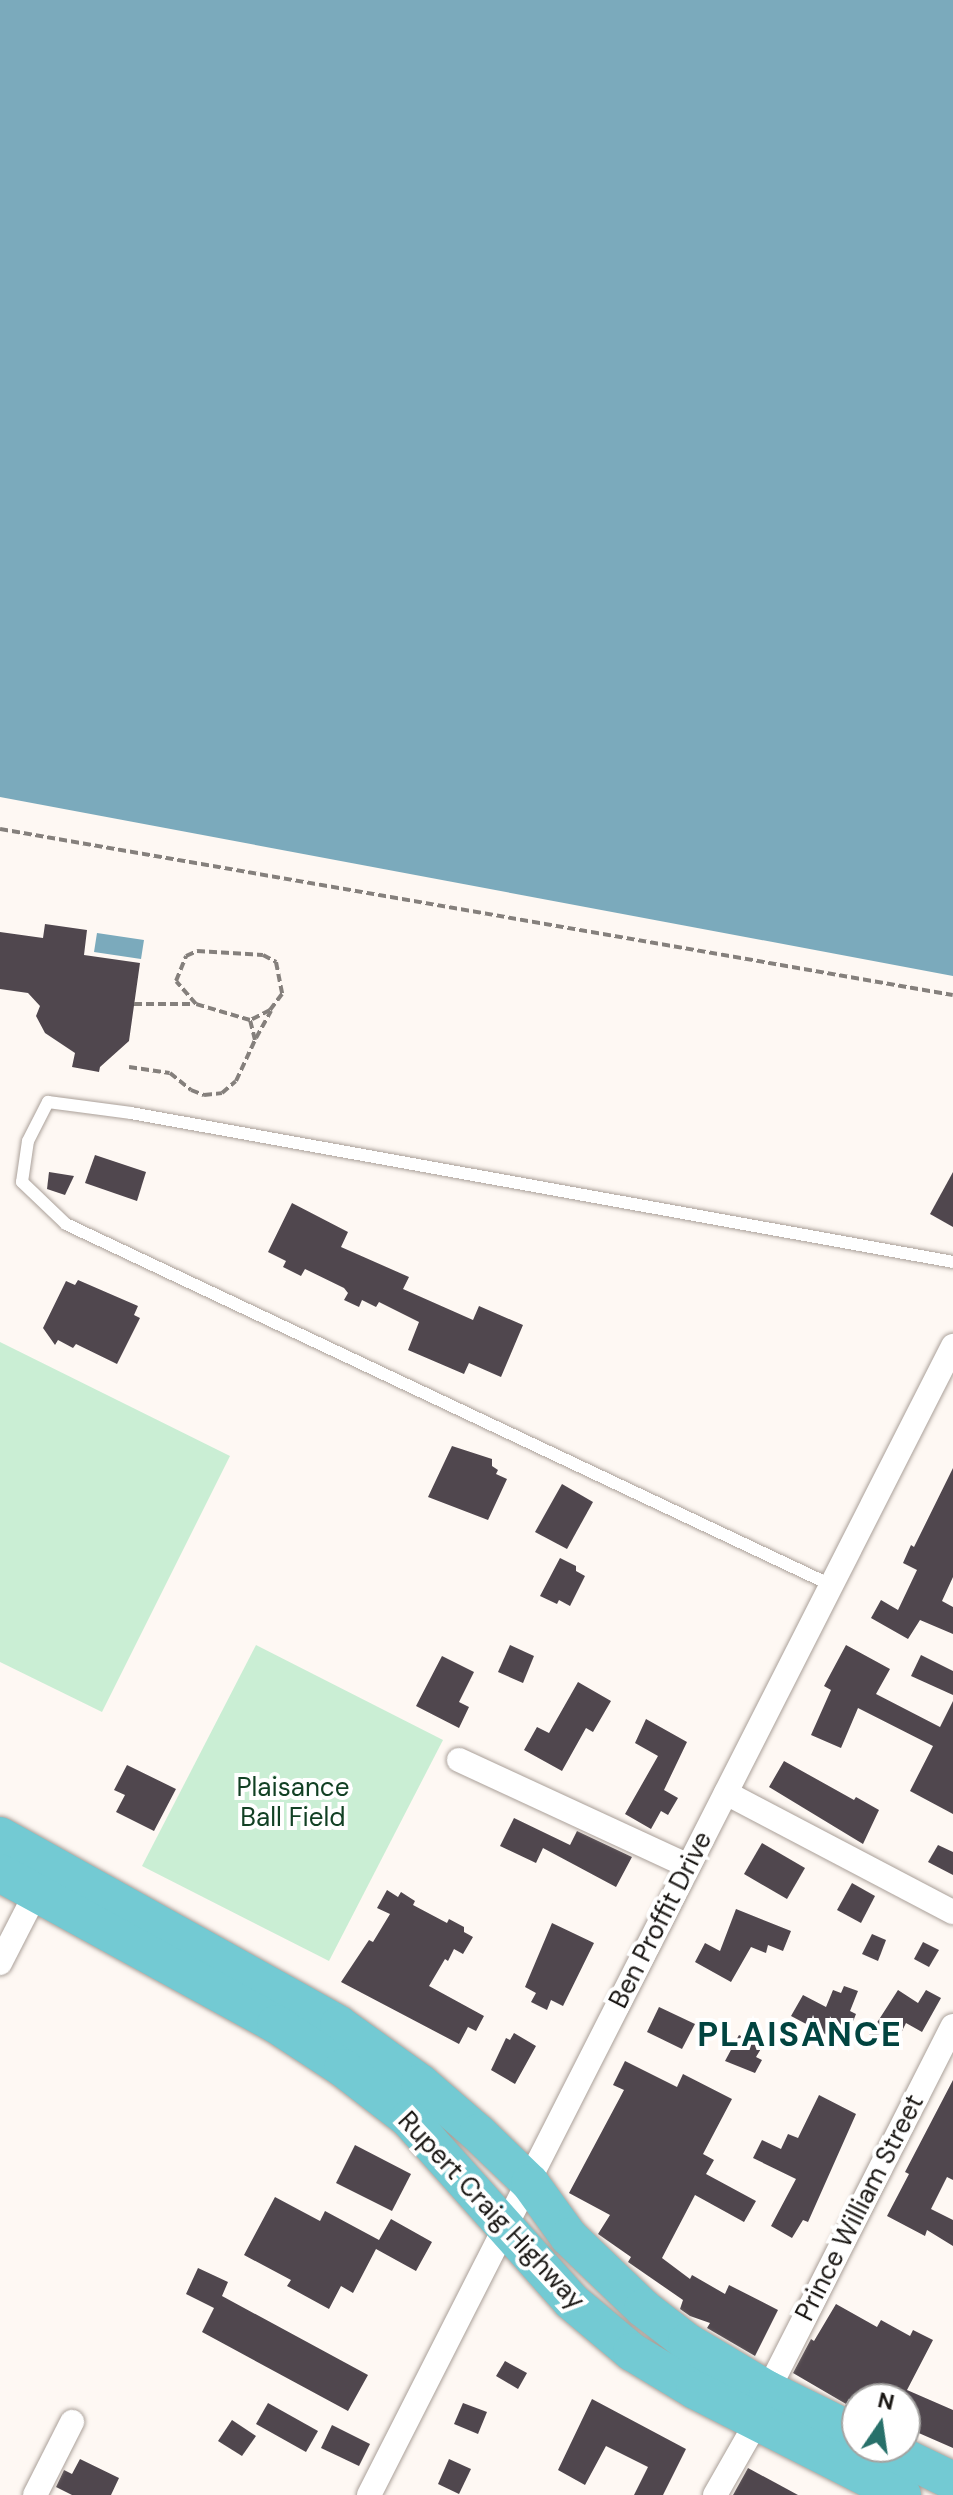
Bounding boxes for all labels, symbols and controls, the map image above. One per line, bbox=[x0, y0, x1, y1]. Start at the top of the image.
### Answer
park label: Plaisance Ball Field bbox=[236, 1772, 350, 1834]
street label: Ben Proffit Drive bbox=[603, 1826, 719, 2014]
district label: PLAISANCE bbox=[697, 2015, 903, 2055]
street label: Prince William Street bbox=[789, 2090, 931, 2326]
street label: Rupert Craig Highway bbox=[391, 2106, 591, 2316]
north arrow bbox=[841, 2383, 921, 2463]
text: N bbox=[875, 2385, 897, 2417]

